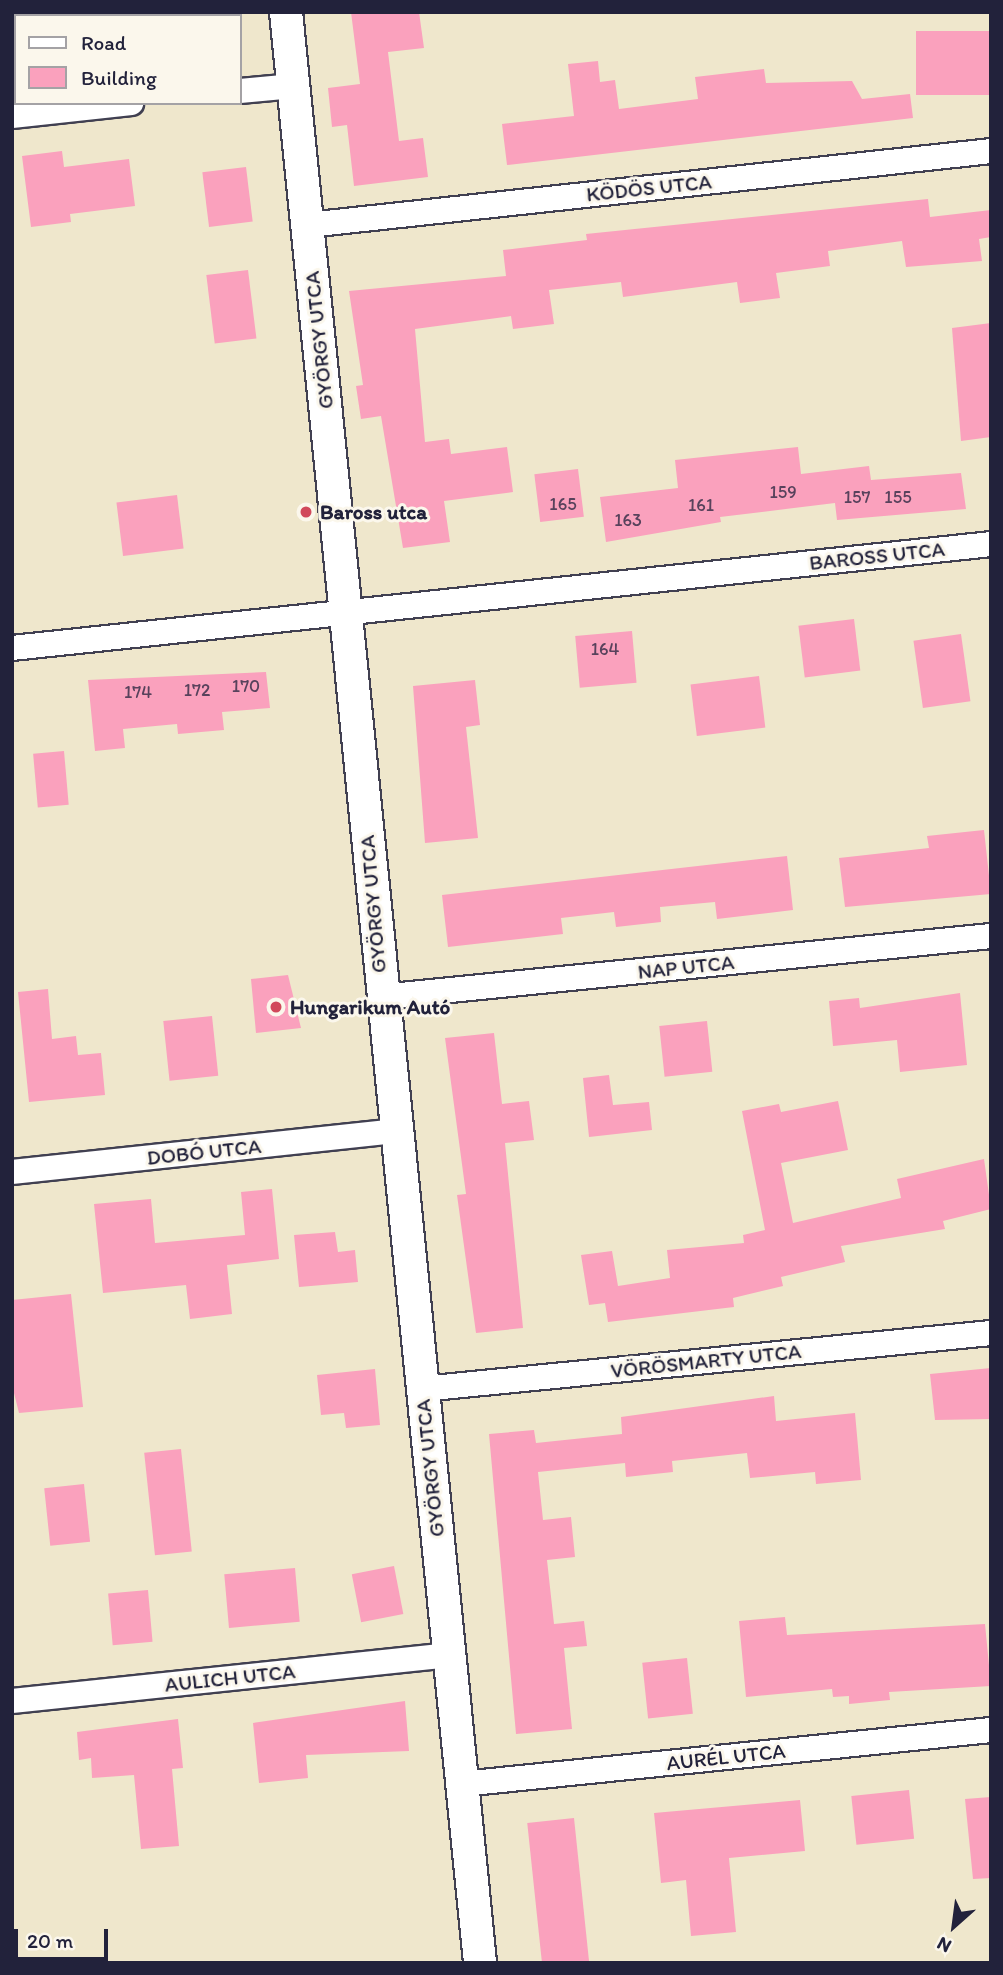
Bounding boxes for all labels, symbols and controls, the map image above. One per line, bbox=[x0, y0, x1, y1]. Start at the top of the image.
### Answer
legend bbox=[14, 14, 242, 105]
text: Road bbox=[81, 30, 126, 55]
text: Building bbox=[81, 65, 157, 90]
street label: KÖDÖS UTCA bbox=[585, 169, 713, 207]
street label: GYÖRGY UTCA bbox=[299, 270, 339, 410]
house number: 159 bbox=[769, 481, 797, 503]
house number: 157 bbox=[844, 486, 870, 508]
house number: 155 bbox=[884, 486, 912, 508]
house number: 165 bbox=[549, 493, 577, 515]
house number: 161 bbox=[688, 494, 714, 516]
place label: Baross utca bbox=[320, 499, 426, 525]
marker: Baross utca bbox=[298, 504, 314, 520]
house number: 163 bbox=[614, 509, 642, 531]
street label: BAROSS UTCA bbox=[808, 536, 946, 576]
house number: 164 bbox=[591, 638, 619, 660]
house number: 170 bbox=[232, 675, 260, 697]
house number: 172 bbox=[184, 679, 210, 701]
house number: 174 bbox=[124, 681, 152, 703]
street label: GYÖRGY UTCA bbox=[354, 834, 392, 974]
street label: NAP UTCA bbox=[636, 949, 736, 985]
place label: Hungarikum Autó bbox=[290, 994, 450, 1020]
marker: Hungarikum Autó bbox=[268, 999, 284, 1015]
street label: DOBÓ UTCA bbox=[145, 1133, 263, 1171]
street label: VÖRÖSMARTY UTCA bbox=[609, 1338, 803, 1384]
street label: GYÖRGY UTCA bbox=[410, 1398, 450, 1538]
street label: AULICH UTCA bbox=[163, 1659, 297, 1697]
street label: AURÉL UTCA bbox=[665, 1738, 787, 1776]
north arrow bbox=[919, 1891, 989, 1961]
scale bar bbox=[18, 1916, 112, 1960]
text: 20 m bbox=[27, 1928, 73, 1953]
text: N bbox=[933, 1932, 955, 1958]

